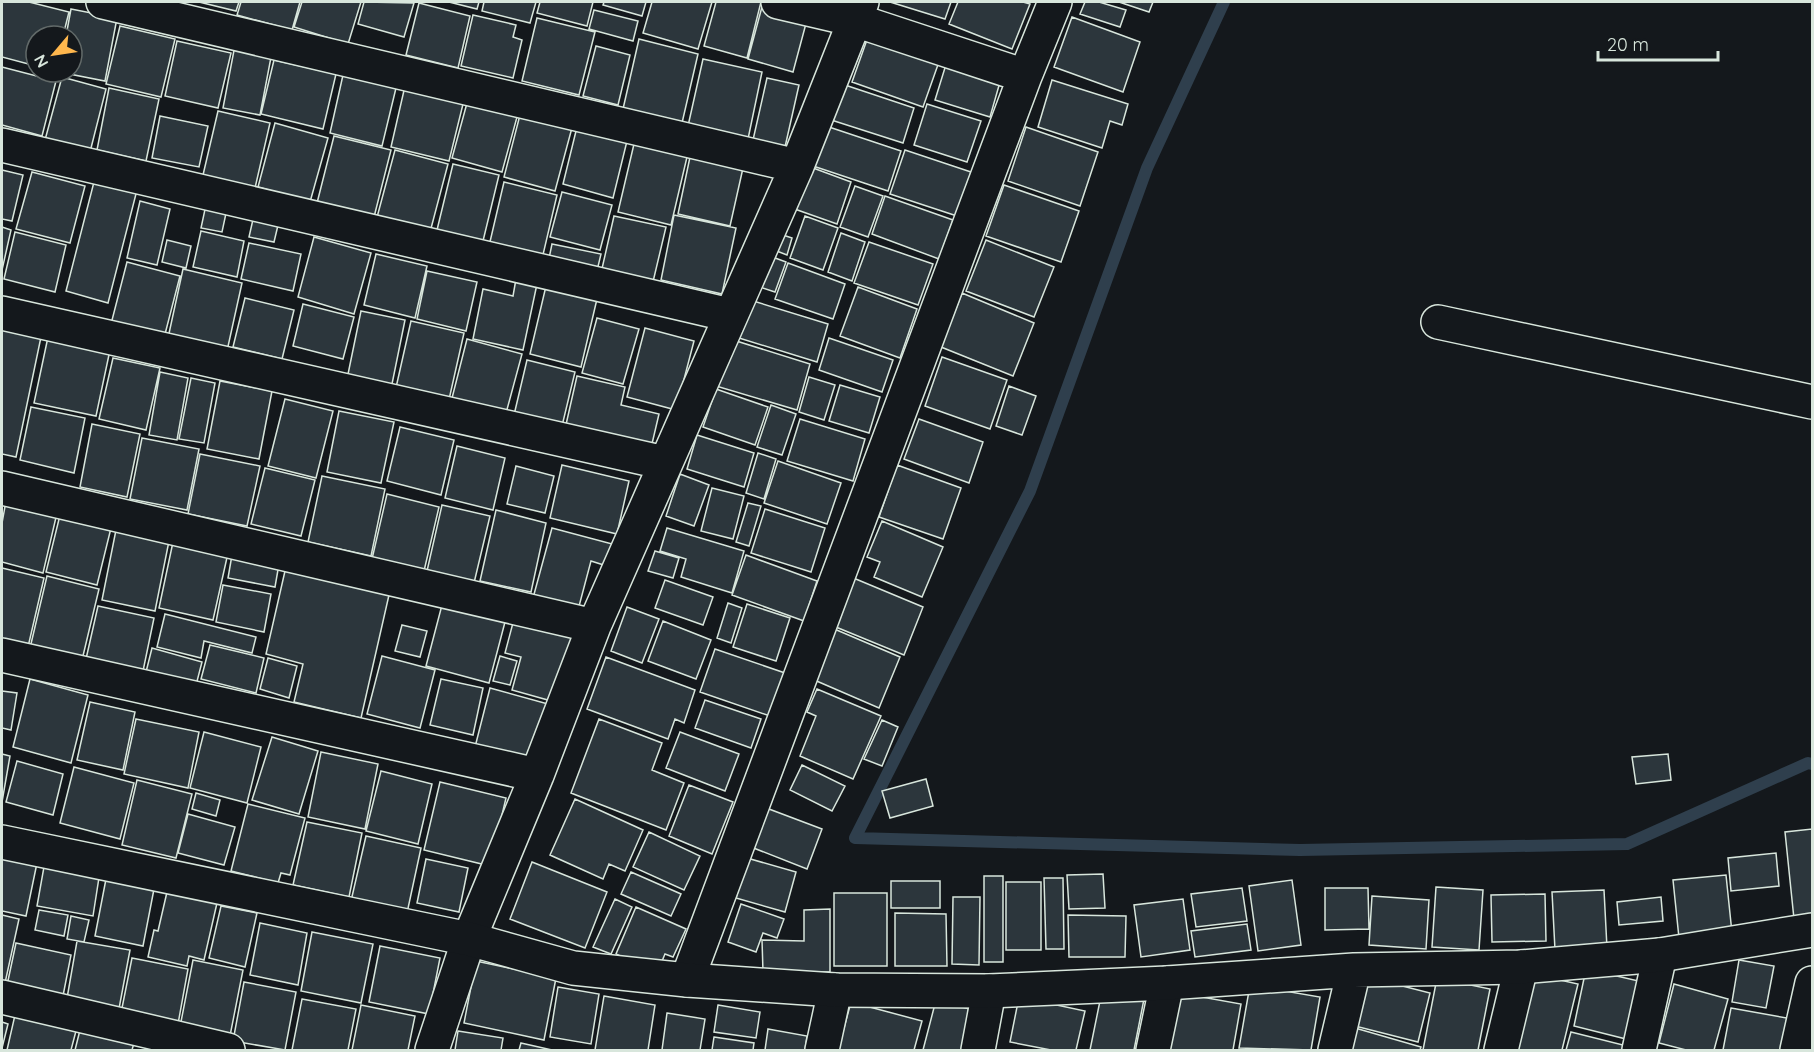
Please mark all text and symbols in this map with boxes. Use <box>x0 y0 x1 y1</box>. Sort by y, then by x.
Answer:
north arrow <box>24 24 84 84</box>
scale bar <box>1598 24 1718 62</box>
text: 20 m <box>1607 33 1649 56</box>
text: N <box>29 51 52 71</box>

